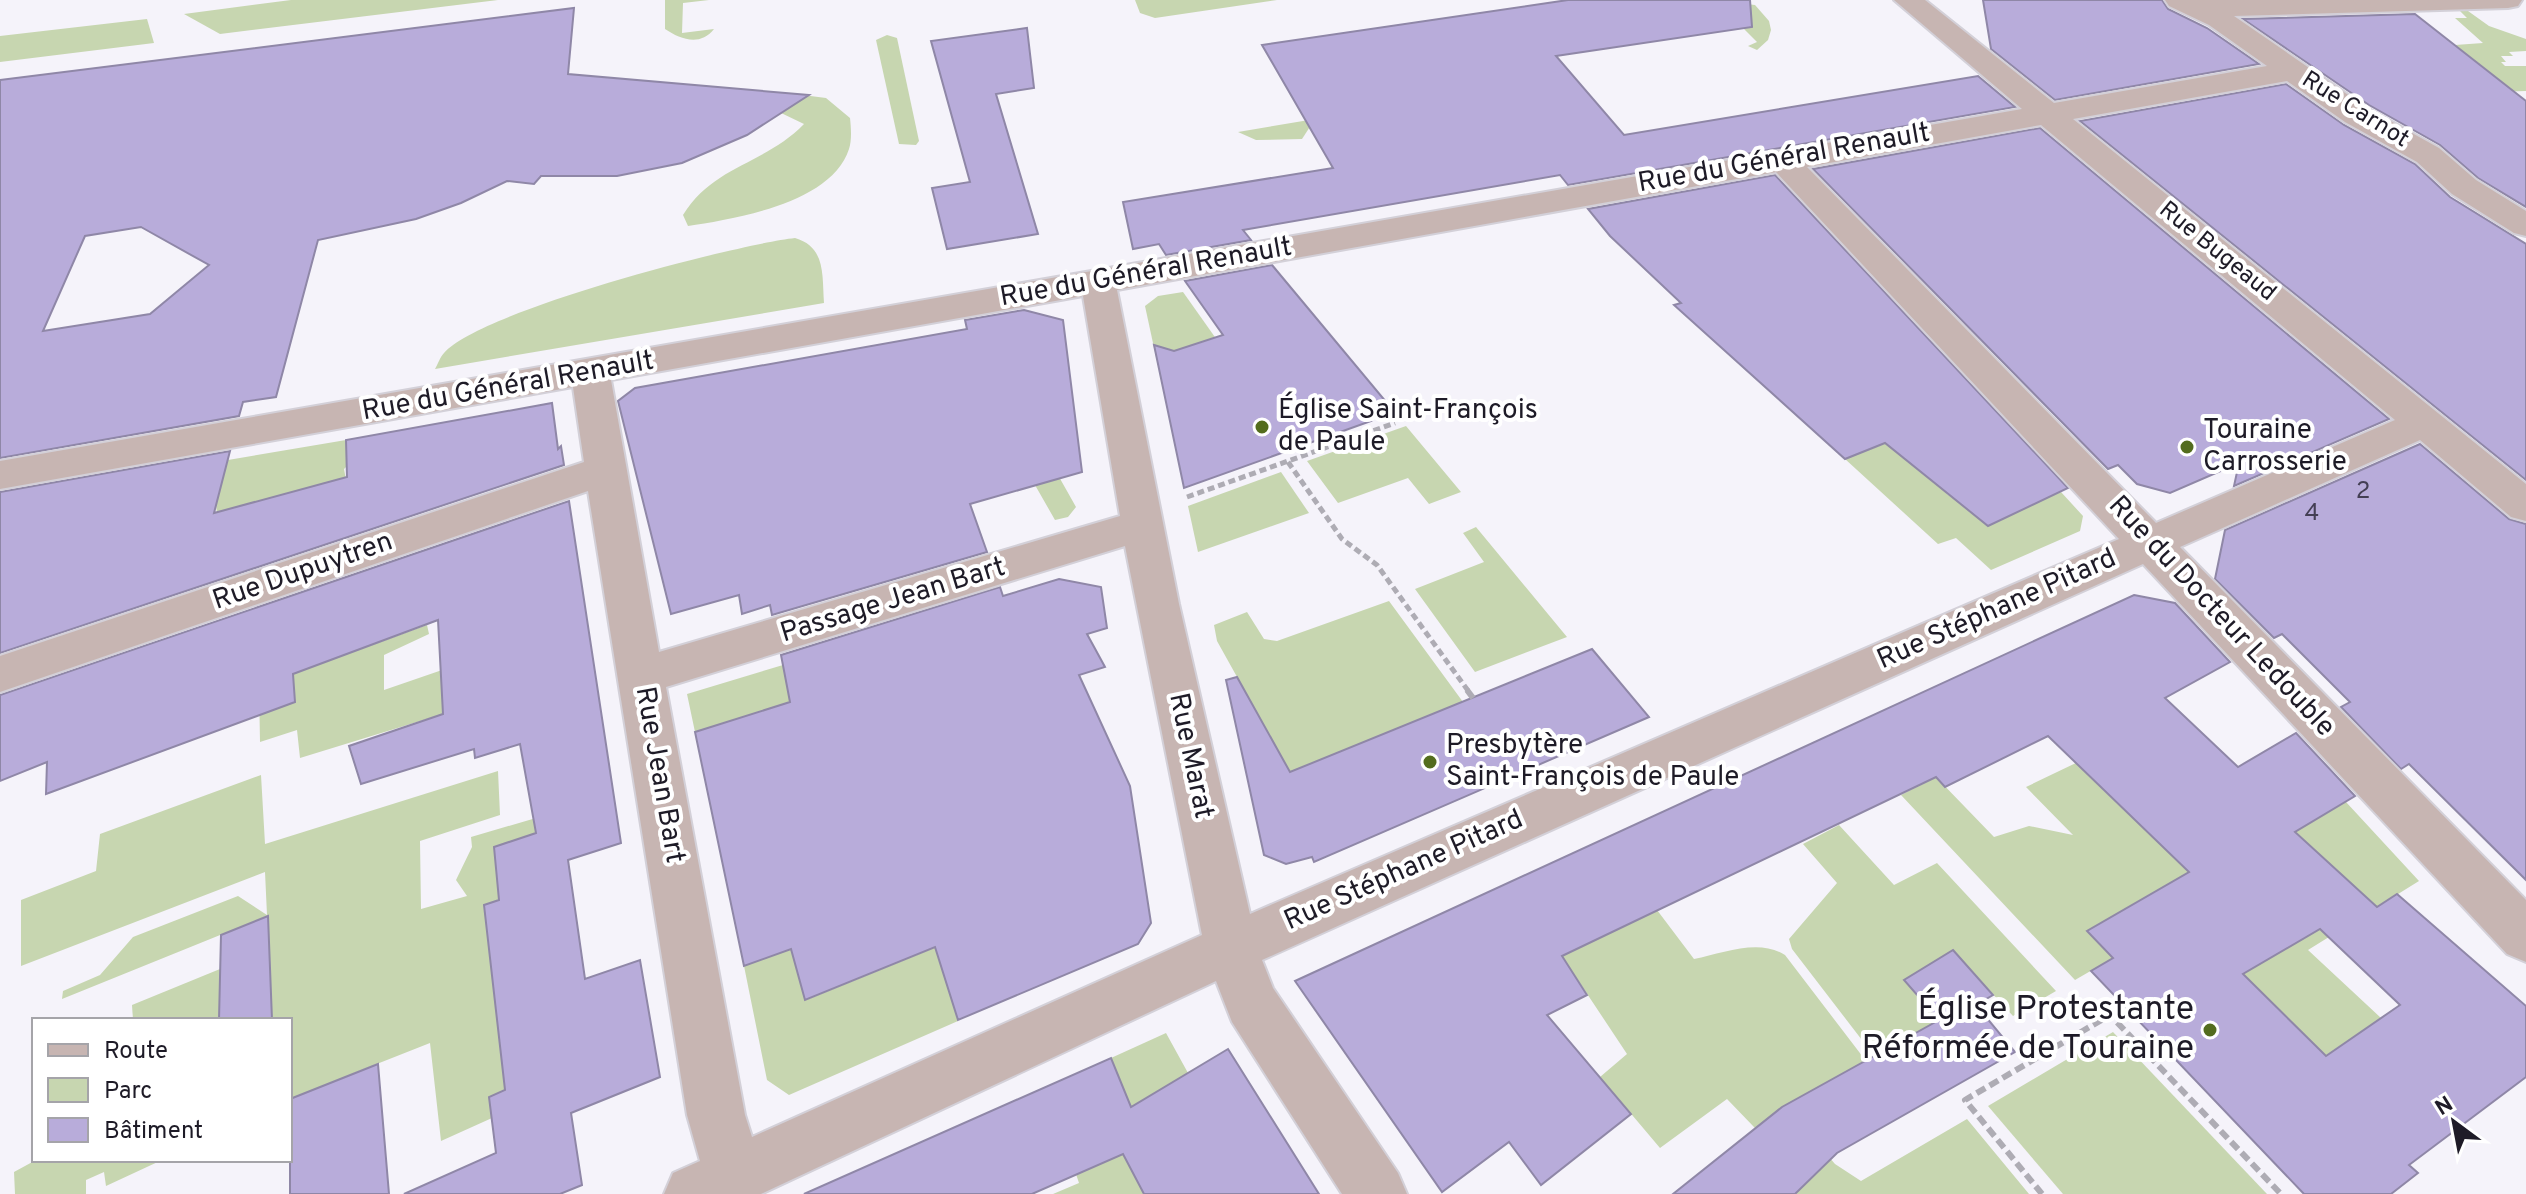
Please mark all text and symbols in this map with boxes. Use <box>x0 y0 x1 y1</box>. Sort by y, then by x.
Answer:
street label: Rue Carnot <box>2296 65 2414 155</box>
street label: Rue du Général Renault <box>1635 116 1933 202</box>
street label: Rue Bugeaud <box>2152 196 2282 308</box>
street label: Rue du Général Renault <box>997 230 1295 316</box>
street label: Rue du Général Renault <box>359 344 657 430</box>
place label: Église Saint-François de Paule <box>1278 391 1538 461</box>
place label: Touraine Carrosserie <box>2203 413 2347 481</box>
marker: Église Saint-François de Paule <box>1253 418 1271 436</box>
marker: Touraine Carrosserie <box>2178 438 2196 456</box>
house number: 2 <box>2356 477 2370 507</box>
street label: Rue du Docteur Ledouble <box>2100 489 2342 745</box>
house number: 4 <box>2305 499 2319 529</box>
street label: Rue Dupuytren <box>208 524 398 620</box>
street label: Rue Stéphane Pitard <box>1872 541 2122 679</box>
street label: Passage Jean Bart <box>776 550 1010 652</box>
street label: Rue Jean Bart <box>626 684 692 866</box>
street label: Rue Marat <box>1159 690 1221 822</box>
place label: Presbytère Saint-François de Paule <box>1446 728 1739 796</box>
marker: Presbytère Saint-François de Paule <box>1421 753 1439 771</box>
street label: Rue Stéphane Pitard <box>1279 802 1529 940</box>
place label: Église Protestante Réformée de Touraine <box>1862 987 2194 1071</box>
legend <box>32 1018 292 1162</box>
marker: Église Protestante Réformée de Touraine <box>2201 1021 2219 1039</box>
text: Route <box>104 1037 168 1067</box>
text: Parc <box>104 1077 152 1107</box>
north arrow <box>2414 1082 2494 1162</box>
text: N <box>2431 1092 2459 1123</box>
text: Bâtiment <box>104 1117 203 1147</box>

